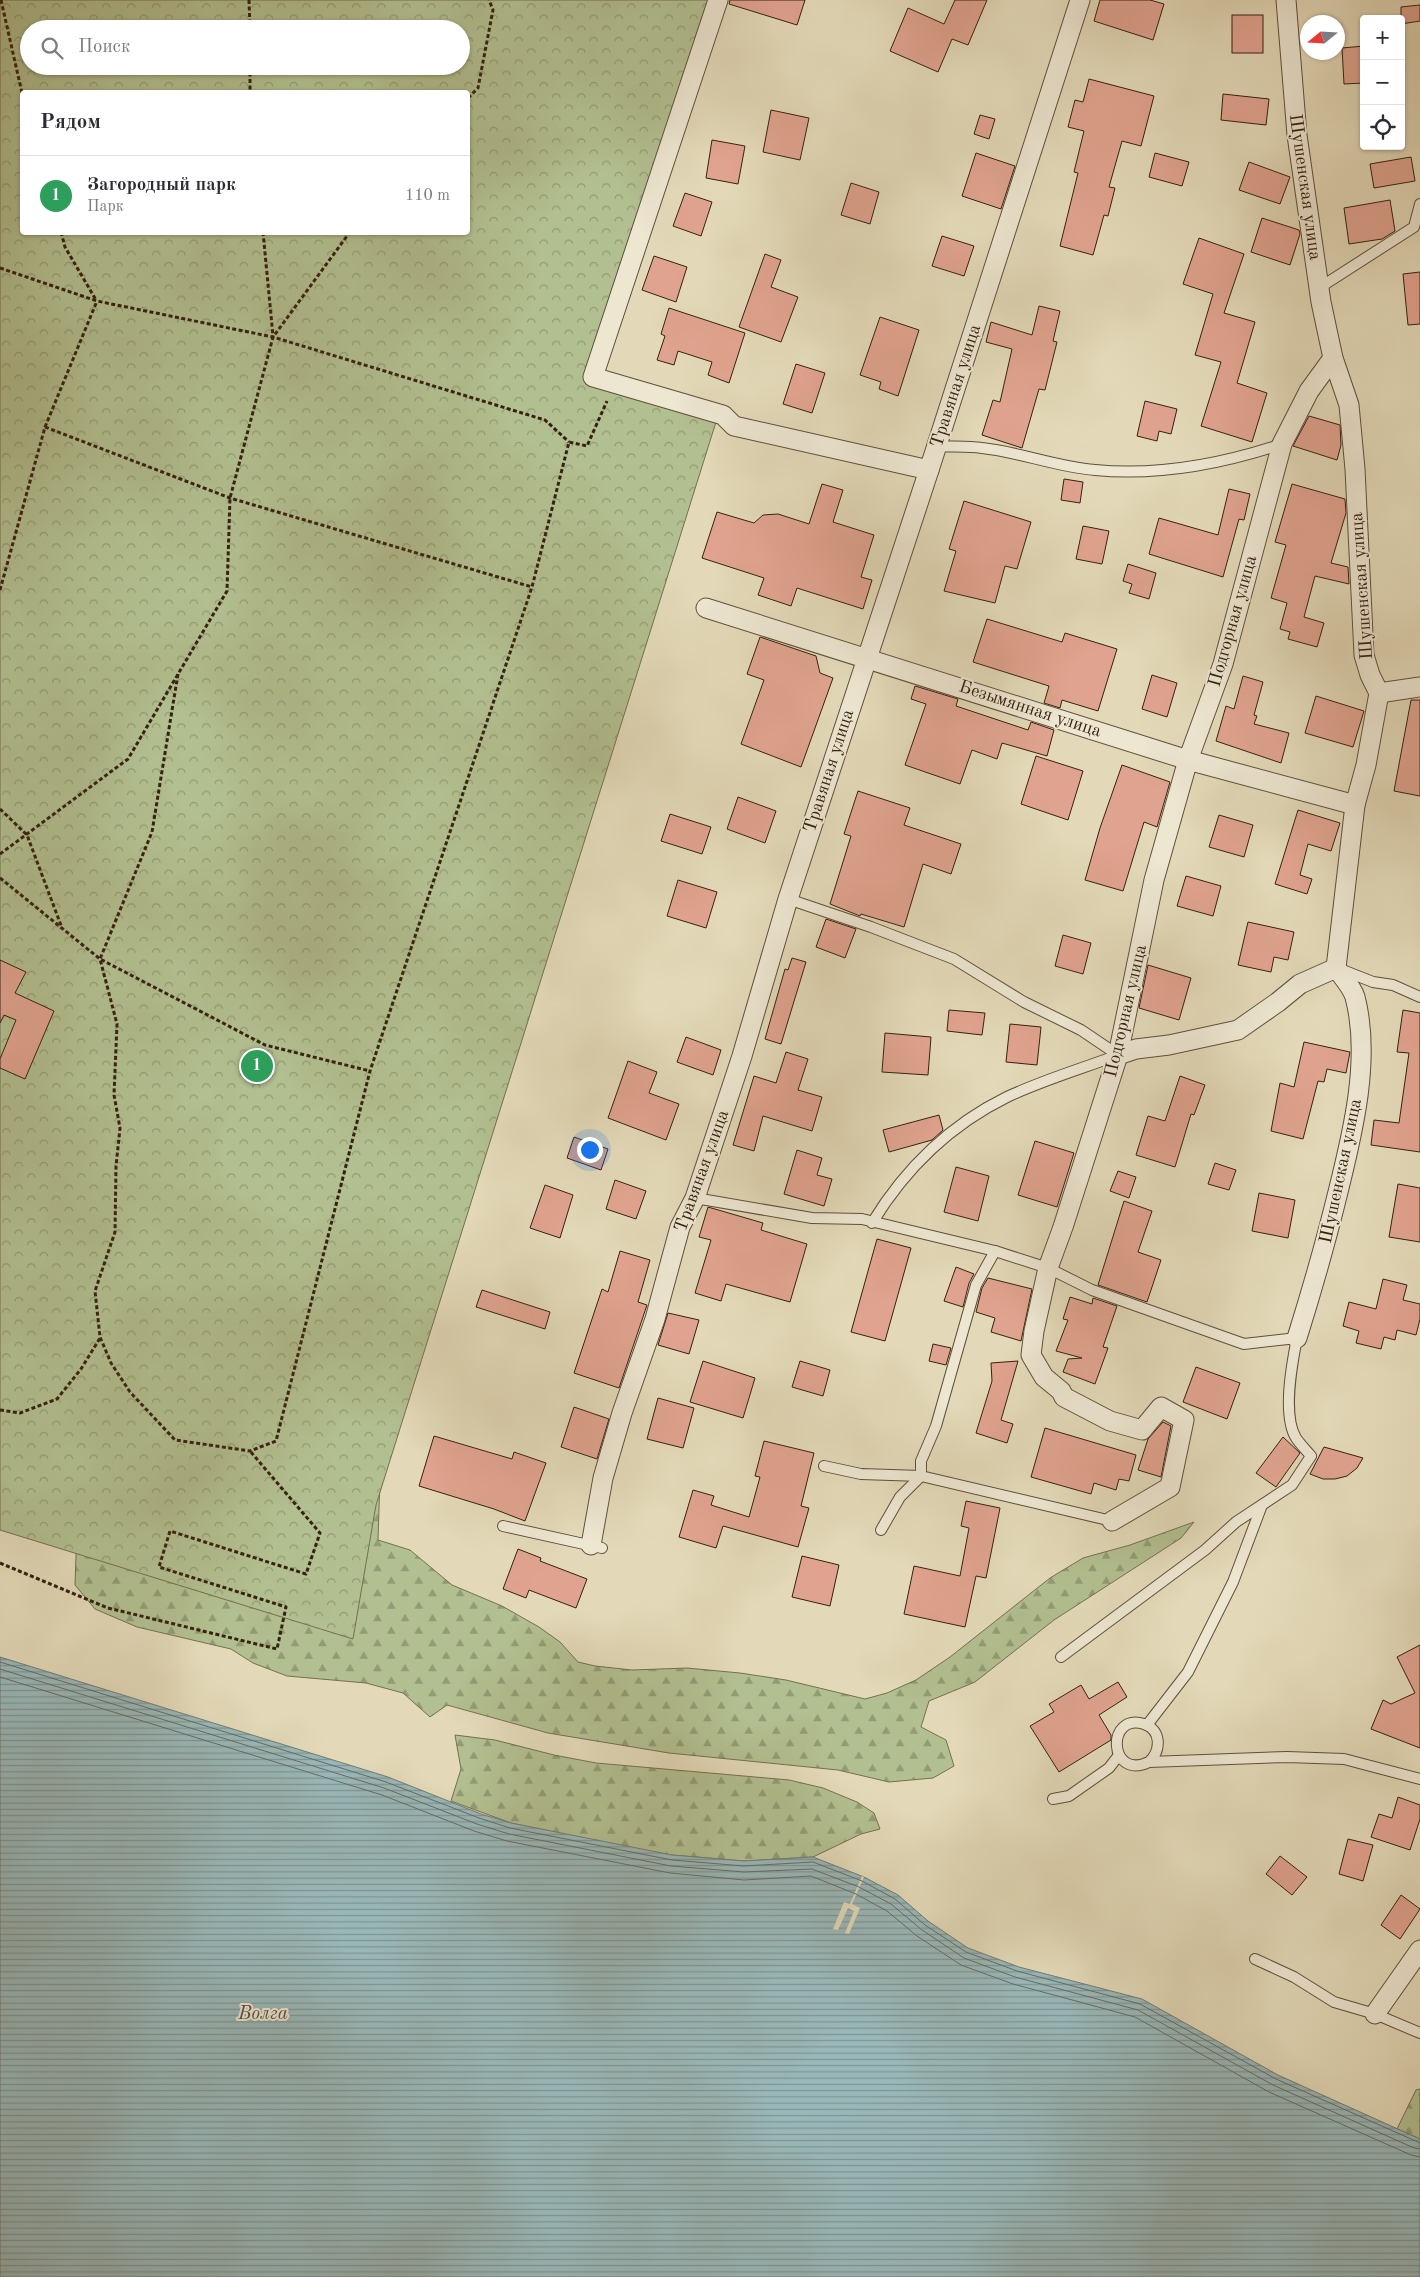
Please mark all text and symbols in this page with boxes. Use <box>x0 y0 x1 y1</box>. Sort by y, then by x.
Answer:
north arrow <box>1300 15 1345 60</box>
map controls <box>1360 15 1405 150</box>
button: + <box>1360 15 1405 60</box>
search box <box>20 20 470 75</box>
icon: search <box>38 34 66 62</box>
text: Поиск <box>78 38 130 57</box>
button: − <box>1360 60 1405 105</box>
button: locate <box>1360 105 1405 150</box>
text: Рядом <box>40 112 101 133</box>
street label: Шушенская улица <box>1286 113 1324 261</box>
text: Загородный парк <box>87 176 236 195</box>
text: 1 <box>51 188 61 204</box>
text: 110 m <box>405 188 450 204</box>
text: Парк <box>87 199 124 215</box>
street label: Травяная улица <box>928 322 984 450</box>
street label: Шушенская улица <box>1348 512 1376 660</box>
street label: Подгорная улица <box>1206 553 1260 689</box>
street label: Безымянная улица <box>957 677 1104 741</box>
street label: Травяная улица <box>801 707 857 835</box>
street label: Подгорная улица <box>1102 943 1150 1079</box>
pin: 1 <box>241 1047 273 1085</box>
street label: Шушенская улица <box>1317 1097 1365 1245</box>
street label: Травяная улица <box>672 1108 732 1234</box>
your location <box>577 1137 603 1163</box>
water label: Волга <box>237 2005 288 2024</box>

